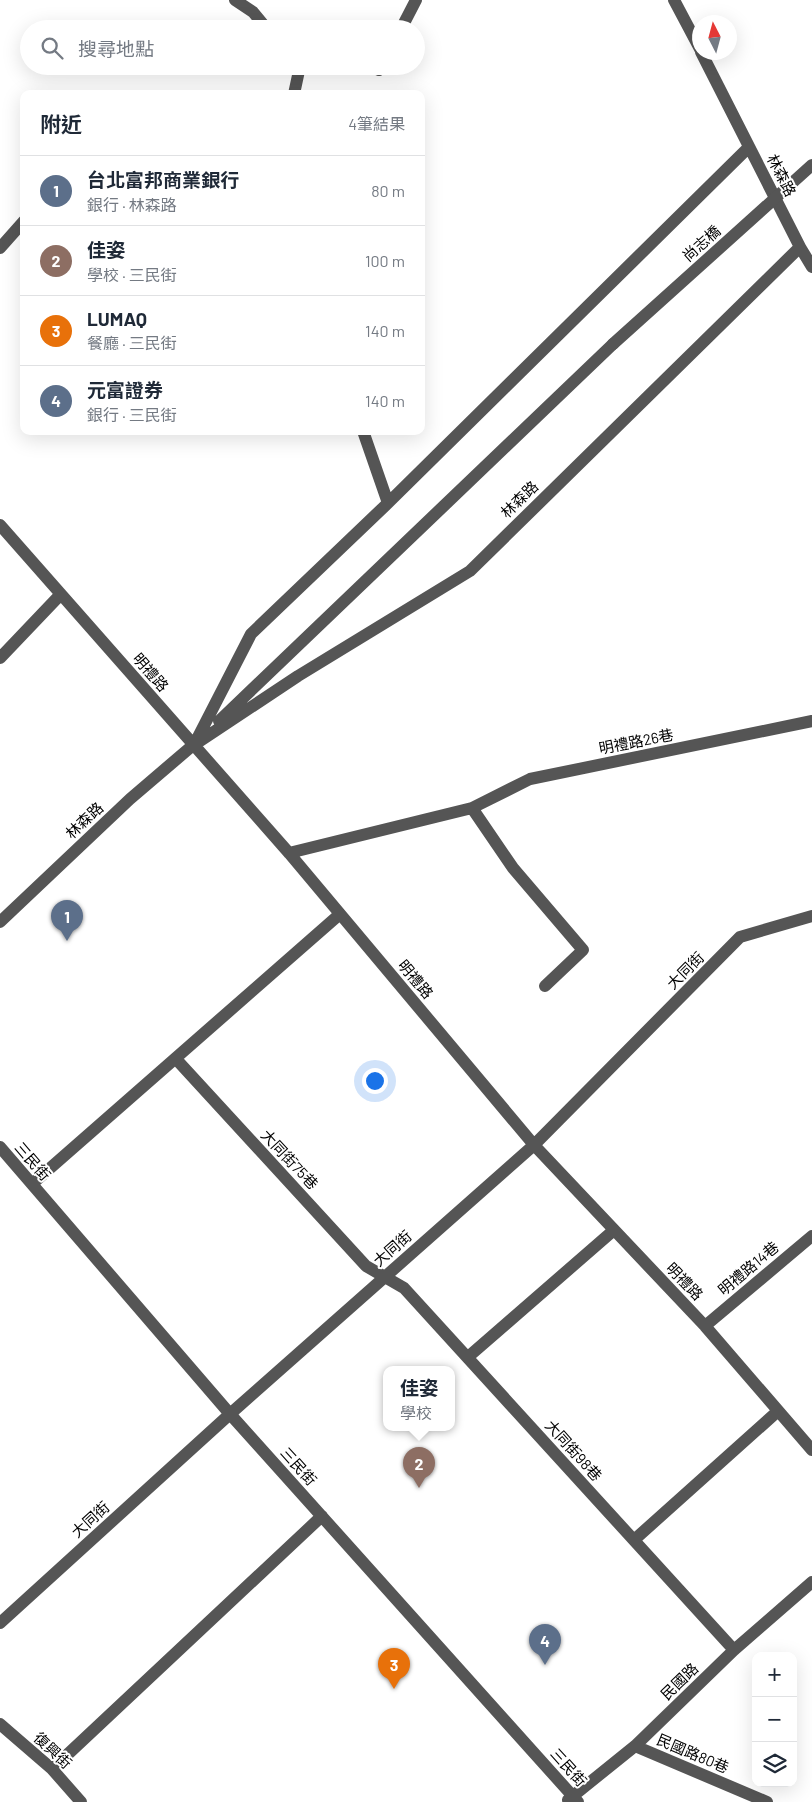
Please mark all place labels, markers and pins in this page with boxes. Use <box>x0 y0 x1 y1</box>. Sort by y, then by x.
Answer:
pin: 1 <box>51 900 83 941</box>
pin: 2 <box>403 1447 435 1488</box>
pin: 4 <box>529 1624 561 1665</box>
pin: 3 <box>378 1648 410 1689</box>

